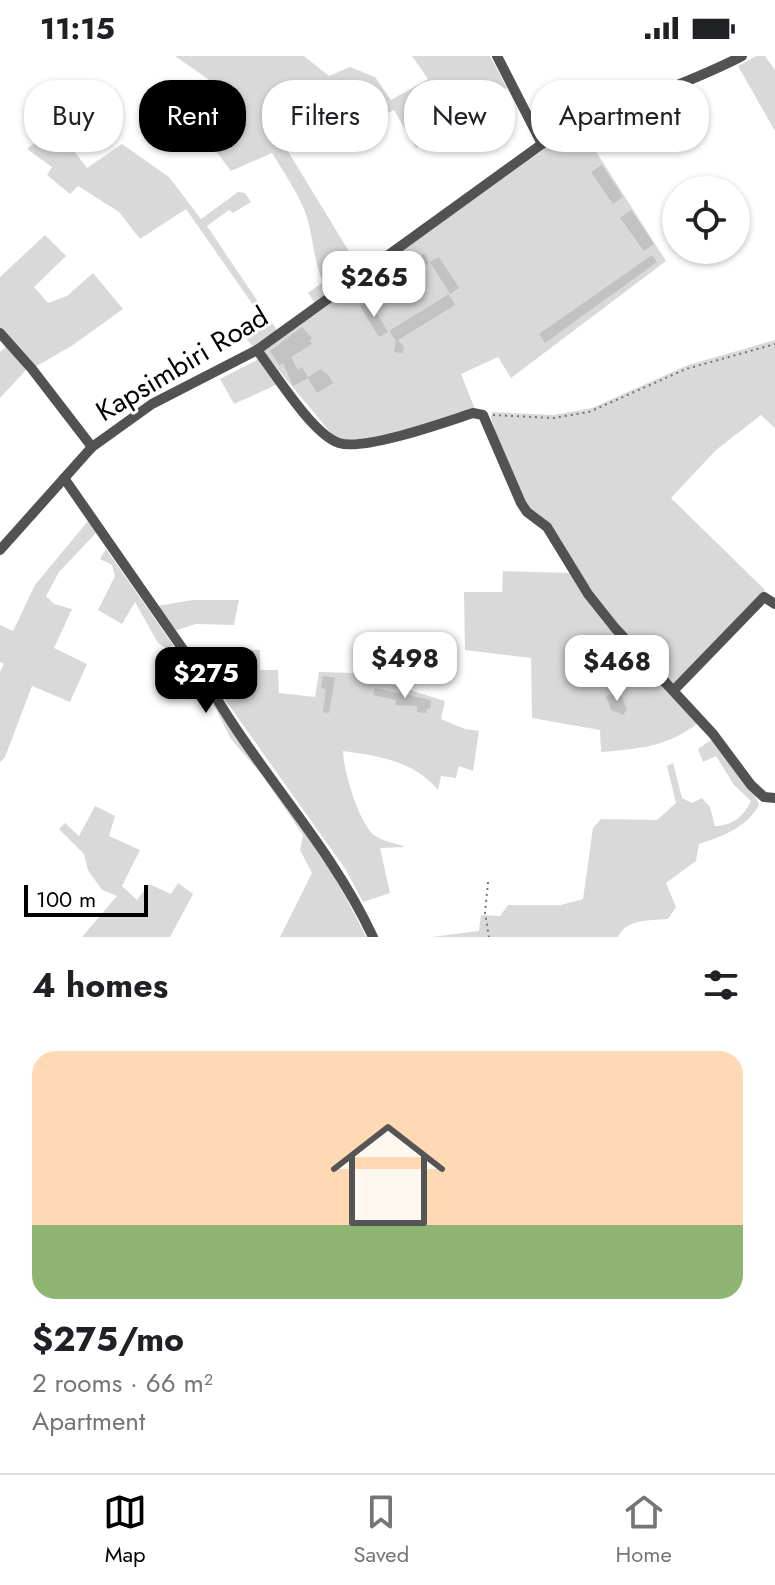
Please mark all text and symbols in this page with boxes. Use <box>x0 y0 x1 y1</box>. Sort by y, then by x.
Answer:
text: 11:15 <box>40 7 115 50</box>
chip: Buy <box>24 80 123 152</box>
chip: Rent <box>139 80 246 152</box>
chip: Filters <box>262 80 388 152</box>
chip: New <box>404 80 515 152</box>
chip: Apartment <box>531 80 709 152</box>
map controls <box>662 176 750 264</box>
button: locate <box>662 176 750 264</box>
pin: $265 <box>327 251 421 319</box>
text: $265 <box>340 258 408 296</box>
street label: Kapsimbiri Road <box>88 296 276 432</box>
pin: $498 <box>358 632 452 700</box>
pin: $468 <box>570 635 664 703</box>
text: $498 <box>371 639 439 677</box>
text: $468 <box>583 642 651 680</box>
pin: $275 <box>159 647 253 715</box>
text: $275 <box>173 654 239 692</box>
scale bar <box>24 881 148 917</box>
text: 100 m <box>36 883 96 915</box>
text: 4 homes <box>32 961 168 1010</box>
icon: filters <box>699 963 743 1007</box>
icon: home <box>316 1103 460 1247</box>
text: $275/mo <box>32 1315 184 1364</box>
text: 2 rooms · 66 m² <box>32 1364 213 1402</box>
text: Apartment <box>32 1402 145 1440</box>
tab: Map <box>103 1490 147 1570</box>
tab: Saved <box>353 1490 409 1570</box>
tab: Home <box>616 1490 672 1570</box>

